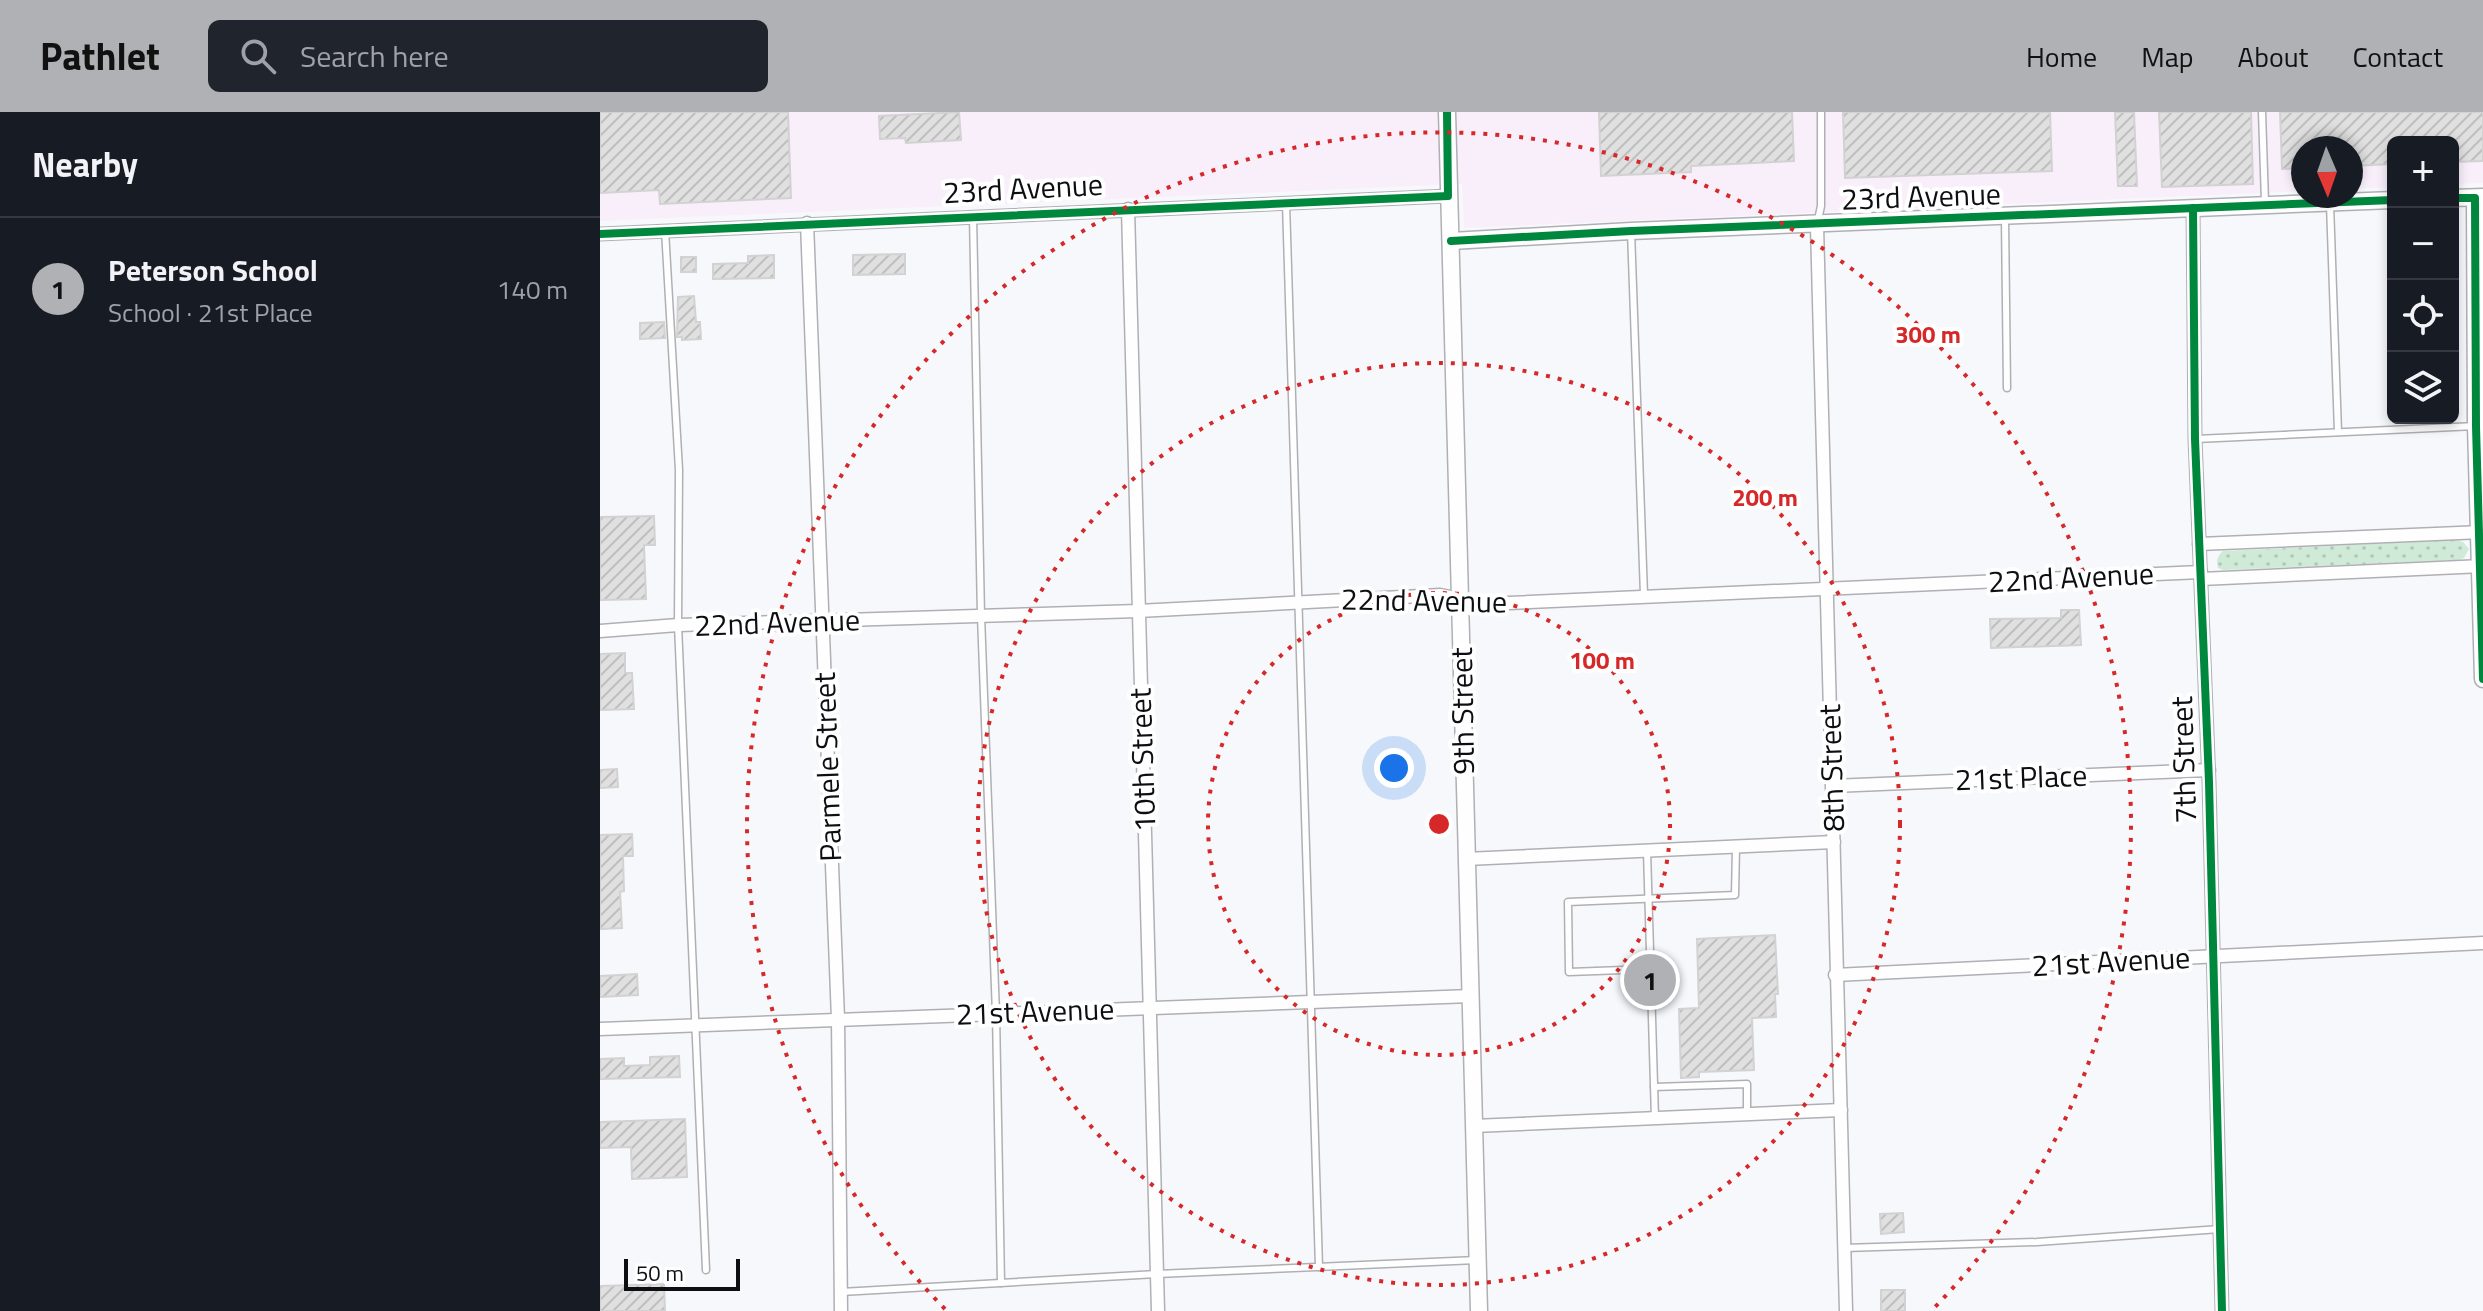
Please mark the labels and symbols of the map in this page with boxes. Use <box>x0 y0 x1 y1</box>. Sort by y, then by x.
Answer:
north arrow <box>2291 136 2363 208</box>
street label: 23rd Avenue <box>942 161 1104 215</box>
street label: 23rd Avenue <box>1840 170 2002 222</box>
text: 300 m <box>1895 316 1961 352</box>
text: 200 m <box>1732 479 1798 515</box>
street label: 22nd Avenue <box>1987 550 2155 604</box>
street label: 22nd Avenue <box>1341 576 1507 624</box>
street label: 22nd Avenue <box>693 596 861 648</box>
text: 100 m <box>1569 642 1635 678</box>
street label: 9th Street <box>1438 646 1486 775</box>
street label: Parmele Street <box>801 671 853 862</box>
street label: 10th Street <box>1116 687 1168 833</box>
street label: 7th Street <box>2158 695 2208 824</box>
street label: 8th Street <box>1806 703 1856 832</box>
your location <box>1374 748 1414 788</box>
street label: 21st Place <box>1954 752 2088 802</box>
centre of rings <box>1425 810 1453 838</box>
street label: 21st Avenue <box>2031 934 2191 988</box>
pin: 1 <box>1624 950 1676 1010</box>
street label: 21st Avenue <box>955 985 1115 1037</box>
scale bar <box>624 1255 740 1291</box>

